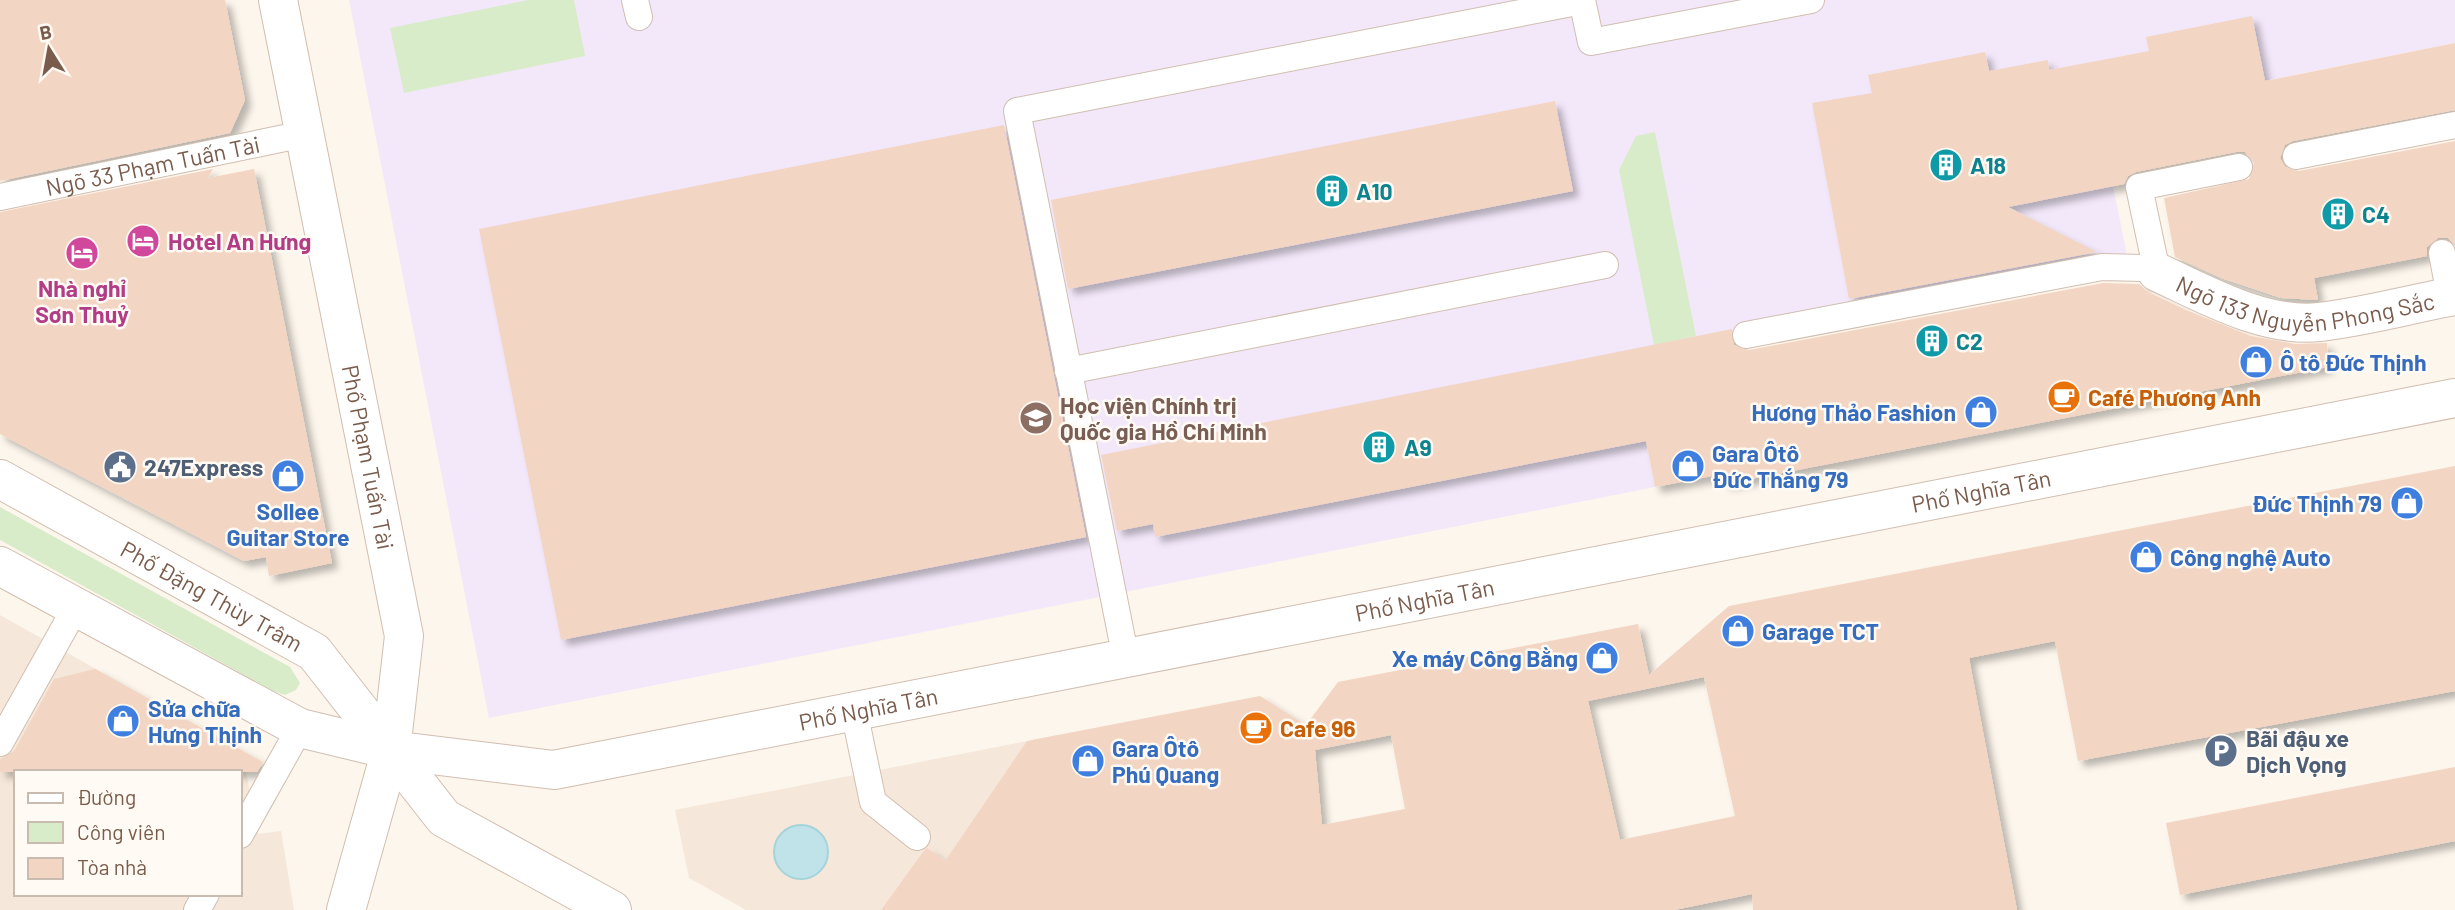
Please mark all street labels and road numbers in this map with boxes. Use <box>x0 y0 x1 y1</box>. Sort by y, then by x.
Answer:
street label: Ngõ 33 Phạm Tuấn Tài <box>43 130 262 201</box>
street label: Ngõ 133 Nguyễn Phong Sắc <box>2172 269 2437 337</box>
street label: Phố Phạm Tuấn Tài <box>337 362 401 552</box>
street label: Phố Nghĩa Tân <box>1909 463 2053 518</box>
street label: Phố Đặng Thùy Trâm <box>116 534 308 657</box>
street label: Phố Nghĩa Tân <box>1353 572 1497 627</box>
street label: Phố Nghĩa Tân <box>796 681 940 736</box>

